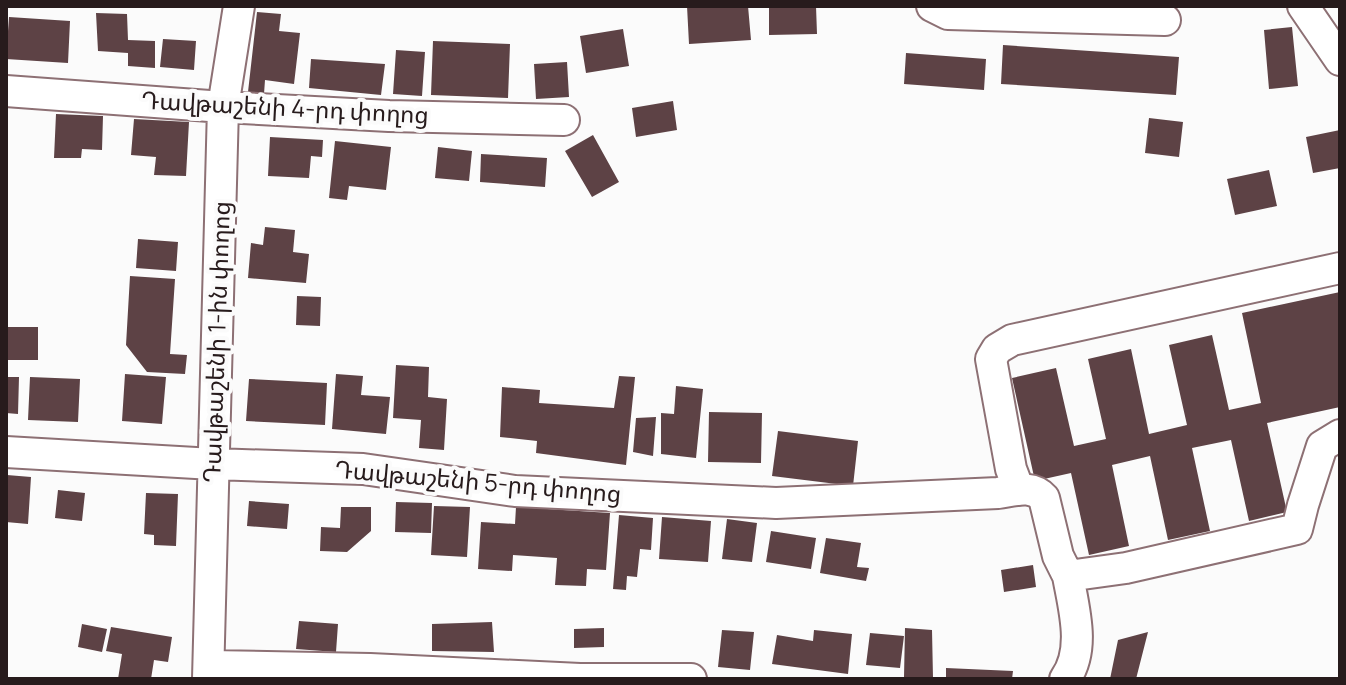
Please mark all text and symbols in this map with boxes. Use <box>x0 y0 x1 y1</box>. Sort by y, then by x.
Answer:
street label: Դավթաշենի 4-րդ փողոց <box>140 82 430 131</box>
street label: Դավթաշենի 1-ին փողոց <box>194 200 237 484</box>
street label: Դավթաշենի 5-րդ փողոց <box>333 452 623 509</box>

